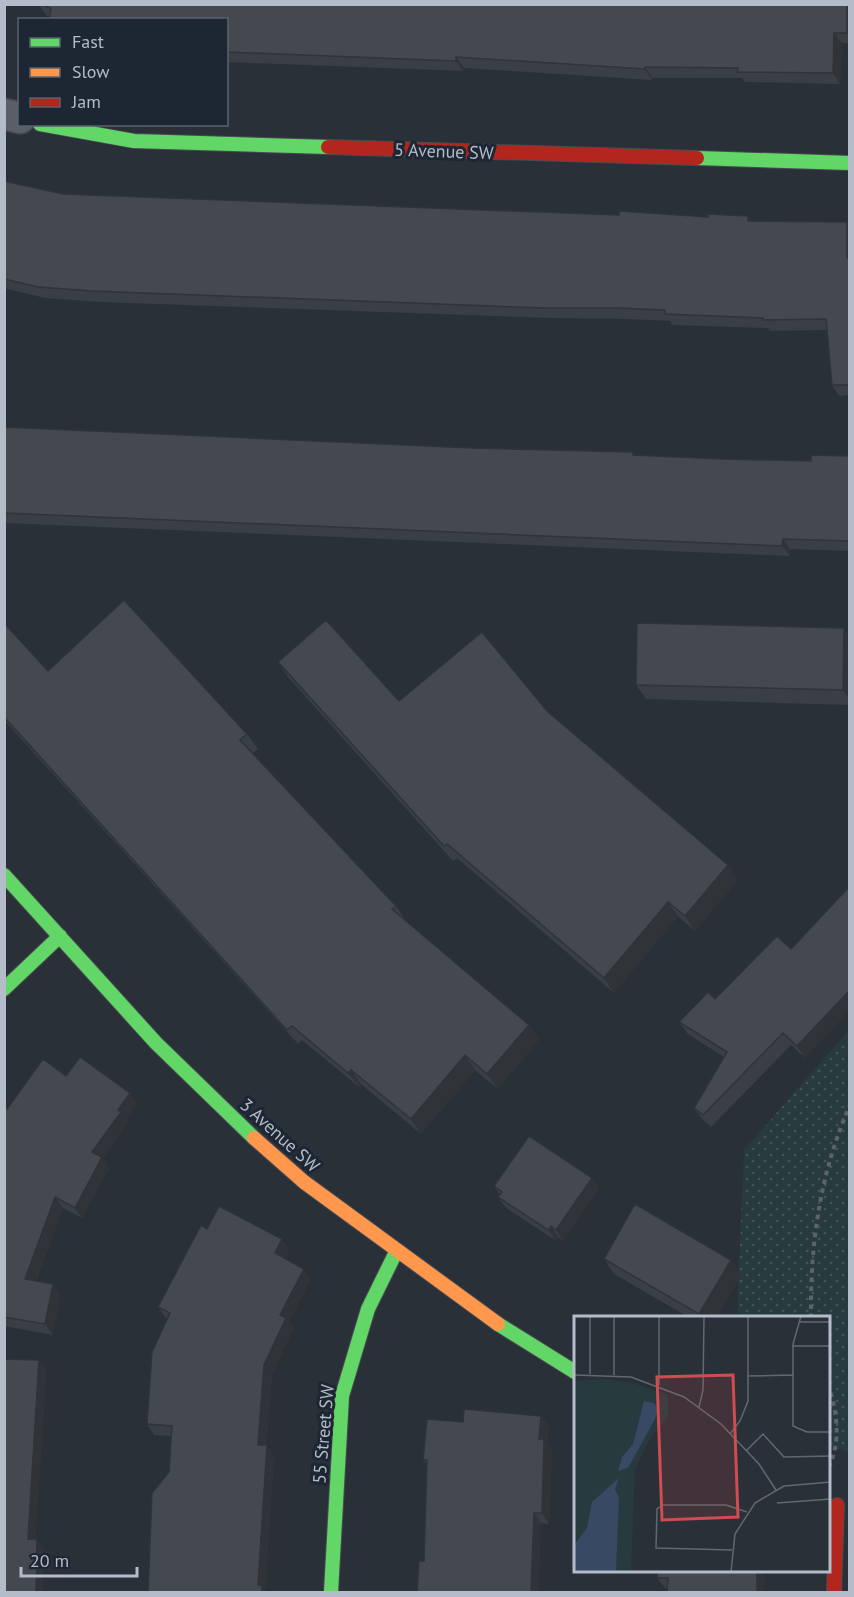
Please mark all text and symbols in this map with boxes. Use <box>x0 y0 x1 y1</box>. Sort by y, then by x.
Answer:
legend <box>18 18 228 126</box>
text: Fast <box>72 30 104 53</box>
text: Slow <box>72 60 110 83</box>
text: Jam <box>71 90 101 113</box>
street label: 5 Avenue SW <box>394 138 494 164</box>
street label: 3 Avenue SW <box>235 1093 325 1177</box>
inset map <box>574 1316 830 1573</box>
street label: 55 Street SW <box>307 1383 339 1485</box>
scale bar <box>21 1540 136 1578</box>
text: 20 m <box>30 1549 69 1572</box>

